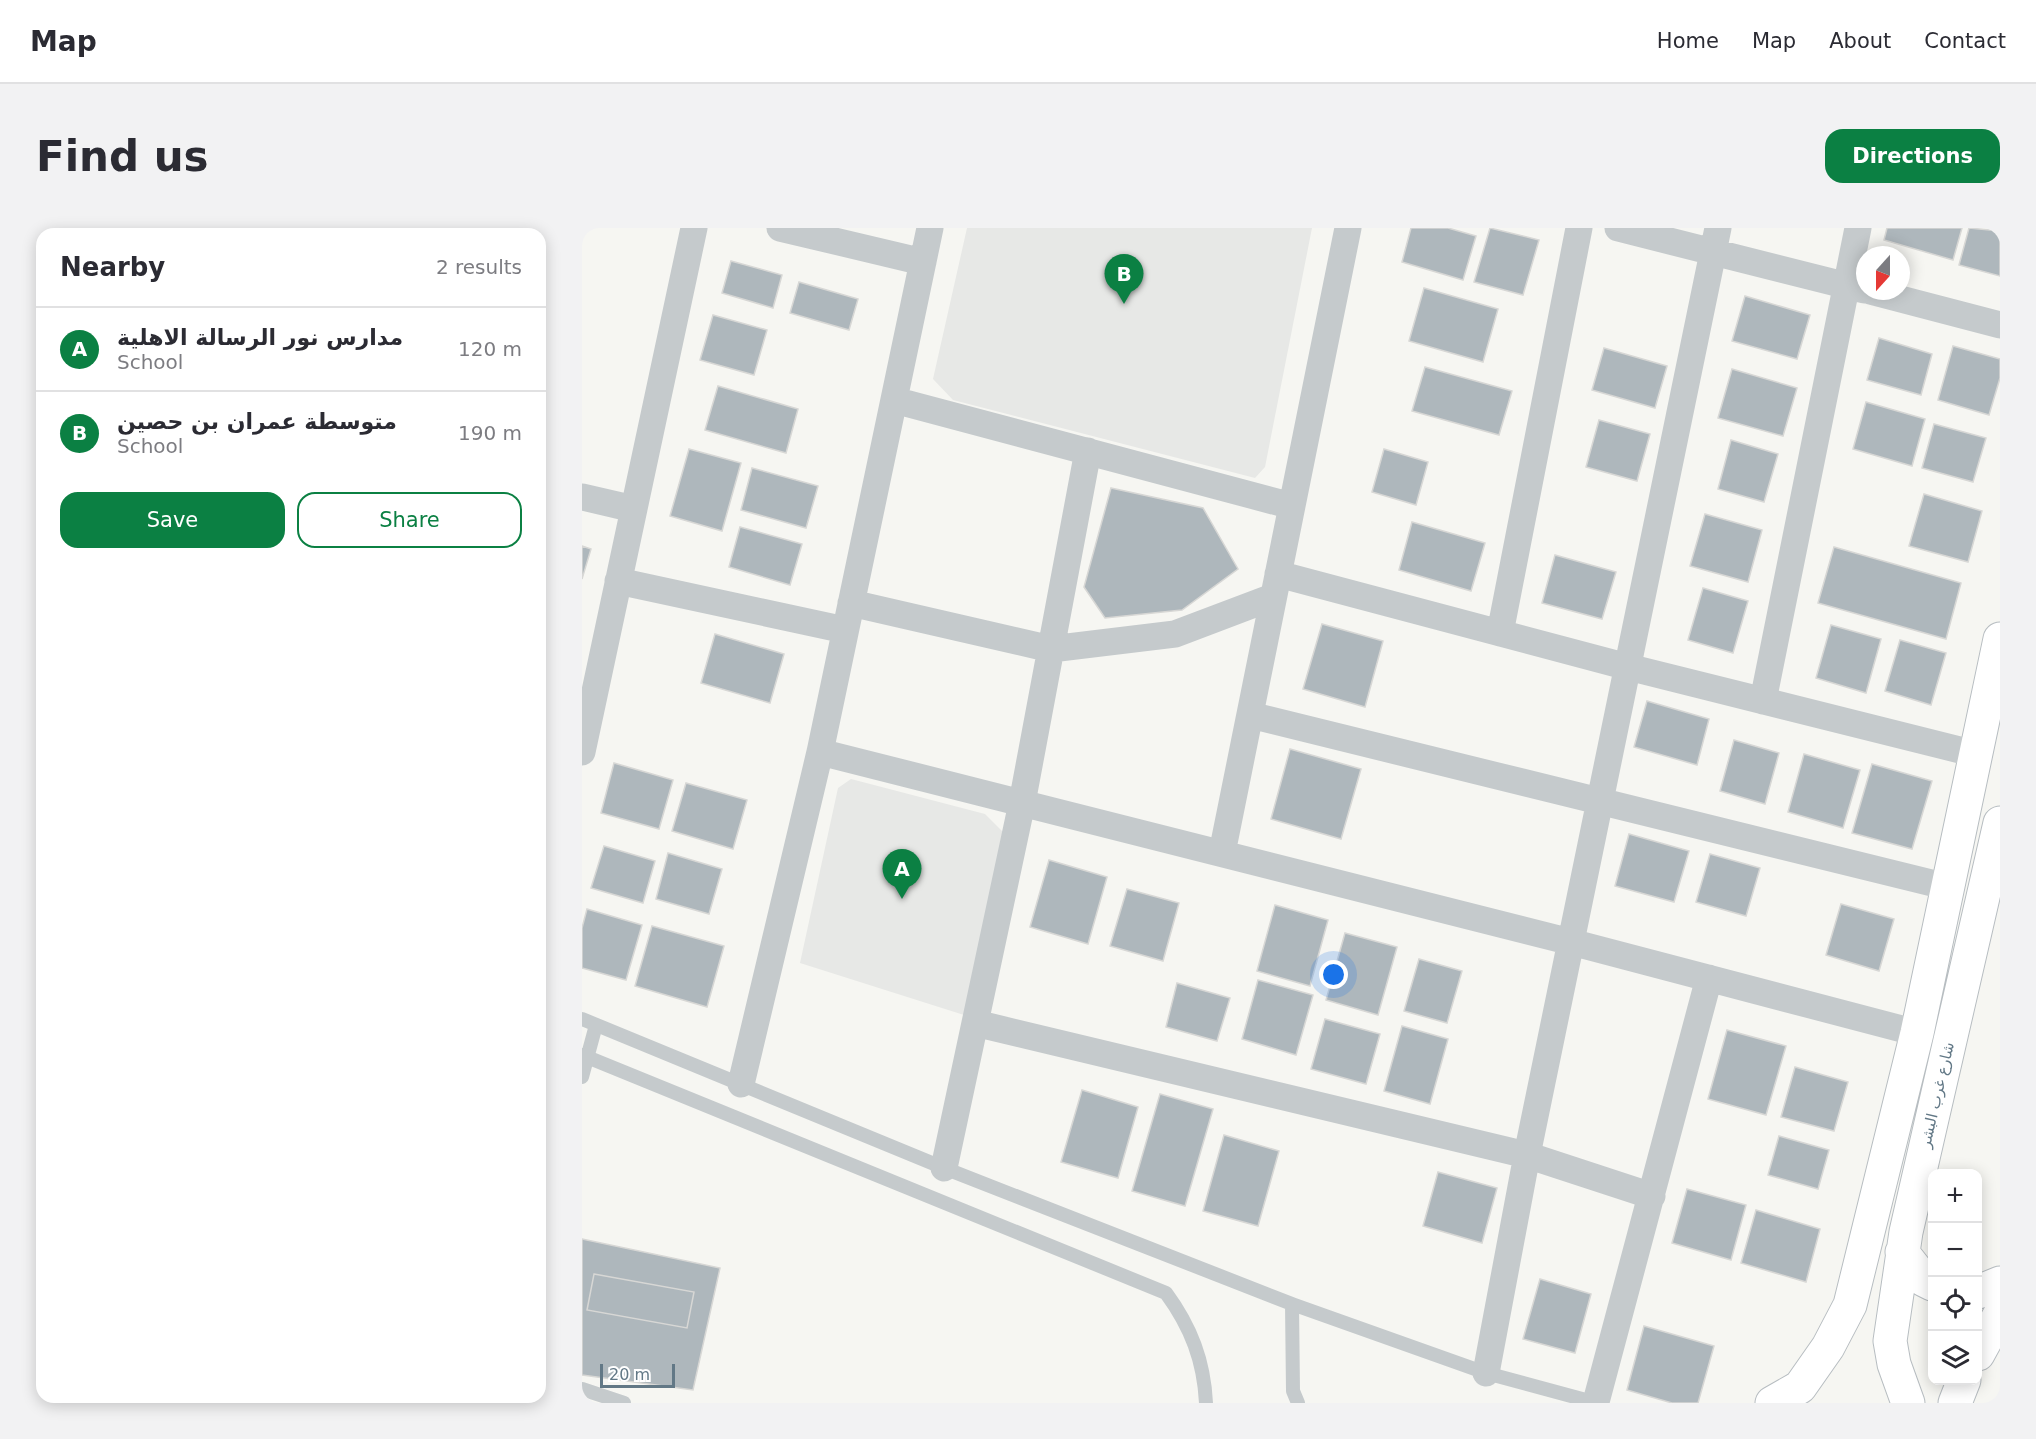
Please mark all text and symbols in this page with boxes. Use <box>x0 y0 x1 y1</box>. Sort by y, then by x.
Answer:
text: Map <box>30 25 97 58</box>
text: Home <box>1657 29 1719 53</box>
text: Map <box>1752 29 1796 53</box>
text: About <box>1829 29 1891 53</box>
text: Contact <box>1924 29 2006 53</box>
button: Directions <box>1825 129 2000 183</box>
text: Find us <box>36 132 209 181</box>
north arrow <box>1856 246 1910 300</box>
text: Nearby <box>60 252 165 282</box>
pin: B <box>1104 254 1144 304</box>
text: 2 results <box>436 255 522 279</box>
text: مدارس نور الرسالة الاهلية <box>117 325 403 350</box>
text: A <box>72 337 87 361</box>
text: 120 m <box>458 337 522 361</box>
text: School <box>117 350 183 374</box>
text: متوسطة عمران بن حصين <box>117 409 397 434</box>
text: B <box>72 421 87 445</box>
text: 190 m <box>458 421 522 445</box>
text: School <box>117 434 183 458</box>
button: Save <box>60 492 285 548</box>
button: Share <box>297 492 522 548</box>
pin: A <box>882 850 922 899</box>
your location <box>1319 960 1348 989</box>
street label: شارع غرب البشر <box>1916 1040 1958 1151</box>
map controls <box>1928 1169 1982 1385</box>
button: + <box>1928 1169 1982 1223</box>
button: − <box>1928 1223 1982 1277</box>
button: locate <box>1928 1277 1982 1331</box>
button: layers <box>1928 1331 1982 1385</box>
scale bar <box>600 1361 675 1388</box>
text: 20 m <box>609 1365 650 1384</box>

